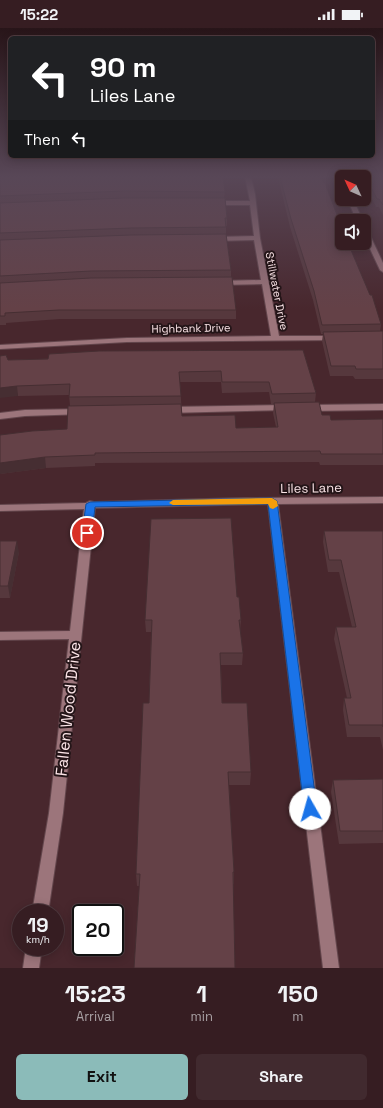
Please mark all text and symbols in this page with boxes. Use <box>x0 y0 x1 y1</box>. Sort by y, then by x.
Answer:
text: 15:22 <box>20 5 58 24</box>
text: 90 m <box>90 49 156 85</box>
icon: left <box>24 52 76 104</box>
text: Liles Lane <box>90 84 175 107</box>
icon: left <box>68 128 90 150</box>
text: Then <box>24 130 60 149</box>
north arrow <box>335 170 371 206</box>
map controls <box>335 170 371 250</box>
button: sound <box>335 214 371 250</box>
street label: Stillwater Drive <box>263 251 291 331</box>
street label: Highbank Drive <box>151 320 231 336</box>
street label: Liles Lane <box>280 479 342 497</box>
pin <box>70 516 104 550</box>
icon: arrive <box>76 522 98 544</box>
street label: Fallen Wood Drive <box>50 641 86 777</box>
position arrow <box>289 788 331 830</box>
speed limit sign: 20 <box>72 904 124 956</box>
text: 19 <box>27 912 49 938</box>
text: km/h <box>26 933 50 946</box>
text: 15:23 <box>65 978 126 1009</box>
text: 1 <box>196 978 207 1009</box>
text: 150 <box>278 978 318 1009</box>
text: Arrival <box>76 1008 115 1025</box>
text: min <box>191 1008 213 1025</box>
text: m <box>292 1008 304 1025</box>
button: Exit <box>16 1054 188 1100</box>
button: Share <box>196 1054 367 1100</box>

